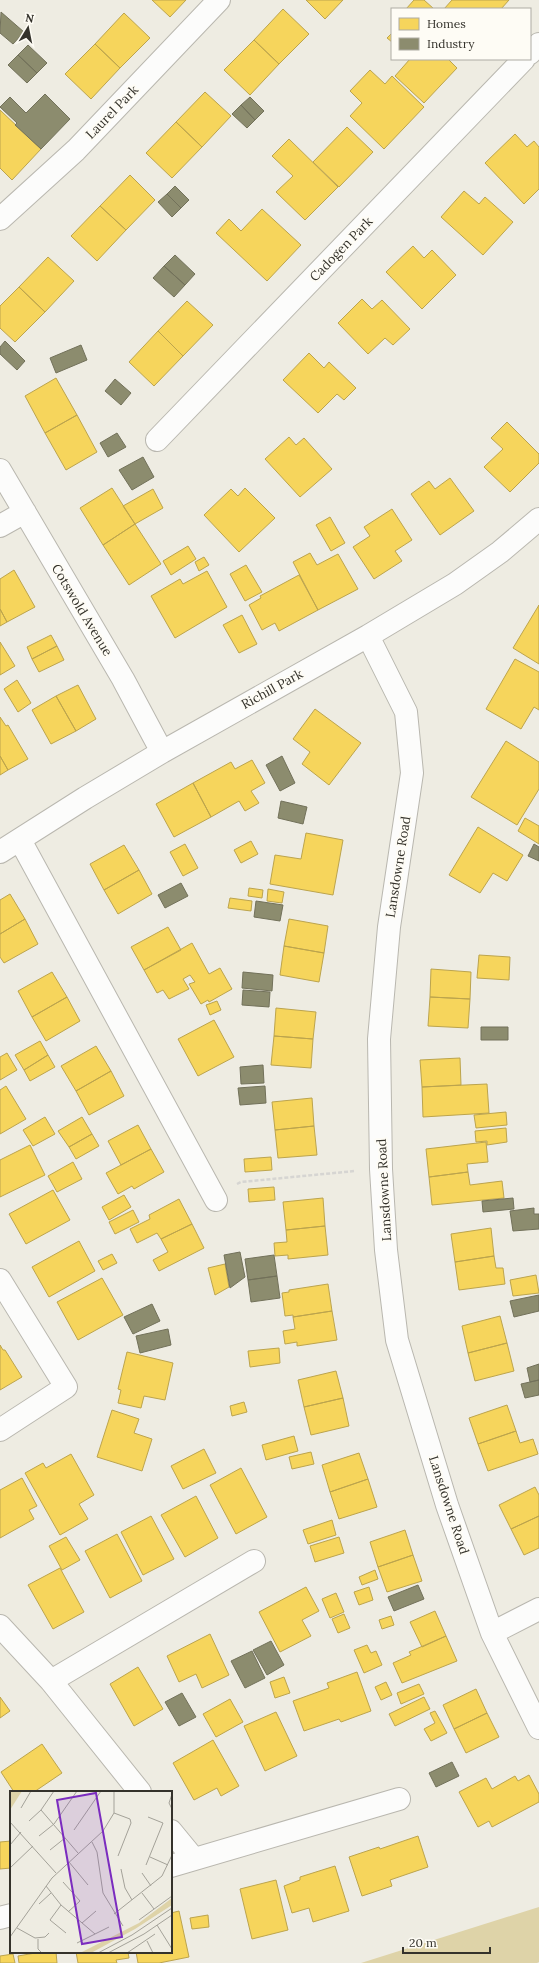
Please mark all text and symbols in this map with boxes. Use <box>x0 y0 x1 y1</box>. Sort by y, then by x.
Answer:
north arrow <box>8 8 48 48</box>
legend <box>391 8 531 60</box>
text: N <box>24 11 36 26</box>
text: Homes <box>427 16 466 31</box>
text: Industry <box>427 36 475 51</box>
street label: Laurel Park <box>82 81 142 143</box>
street label: Cadogen Park <box>306 213 376 285</box>
street label: Cotswold Avenue <box>48 561 116 659</box>
street label: Richill Park <box>238 665 306 713</box>
street label: Lansdowne Road <box>382 815 414 919</box>
street label: Lansdowne Road <box>373 1138 395 1242</box>
street label: Lansdowne Road <box>425 1454 473 1557</box>
inset map <box>10 1791 172 1953</box>
scale bar <box>403 1929 490 1955</box>
text: 20 m <box>409 1935 437 1950</box>

